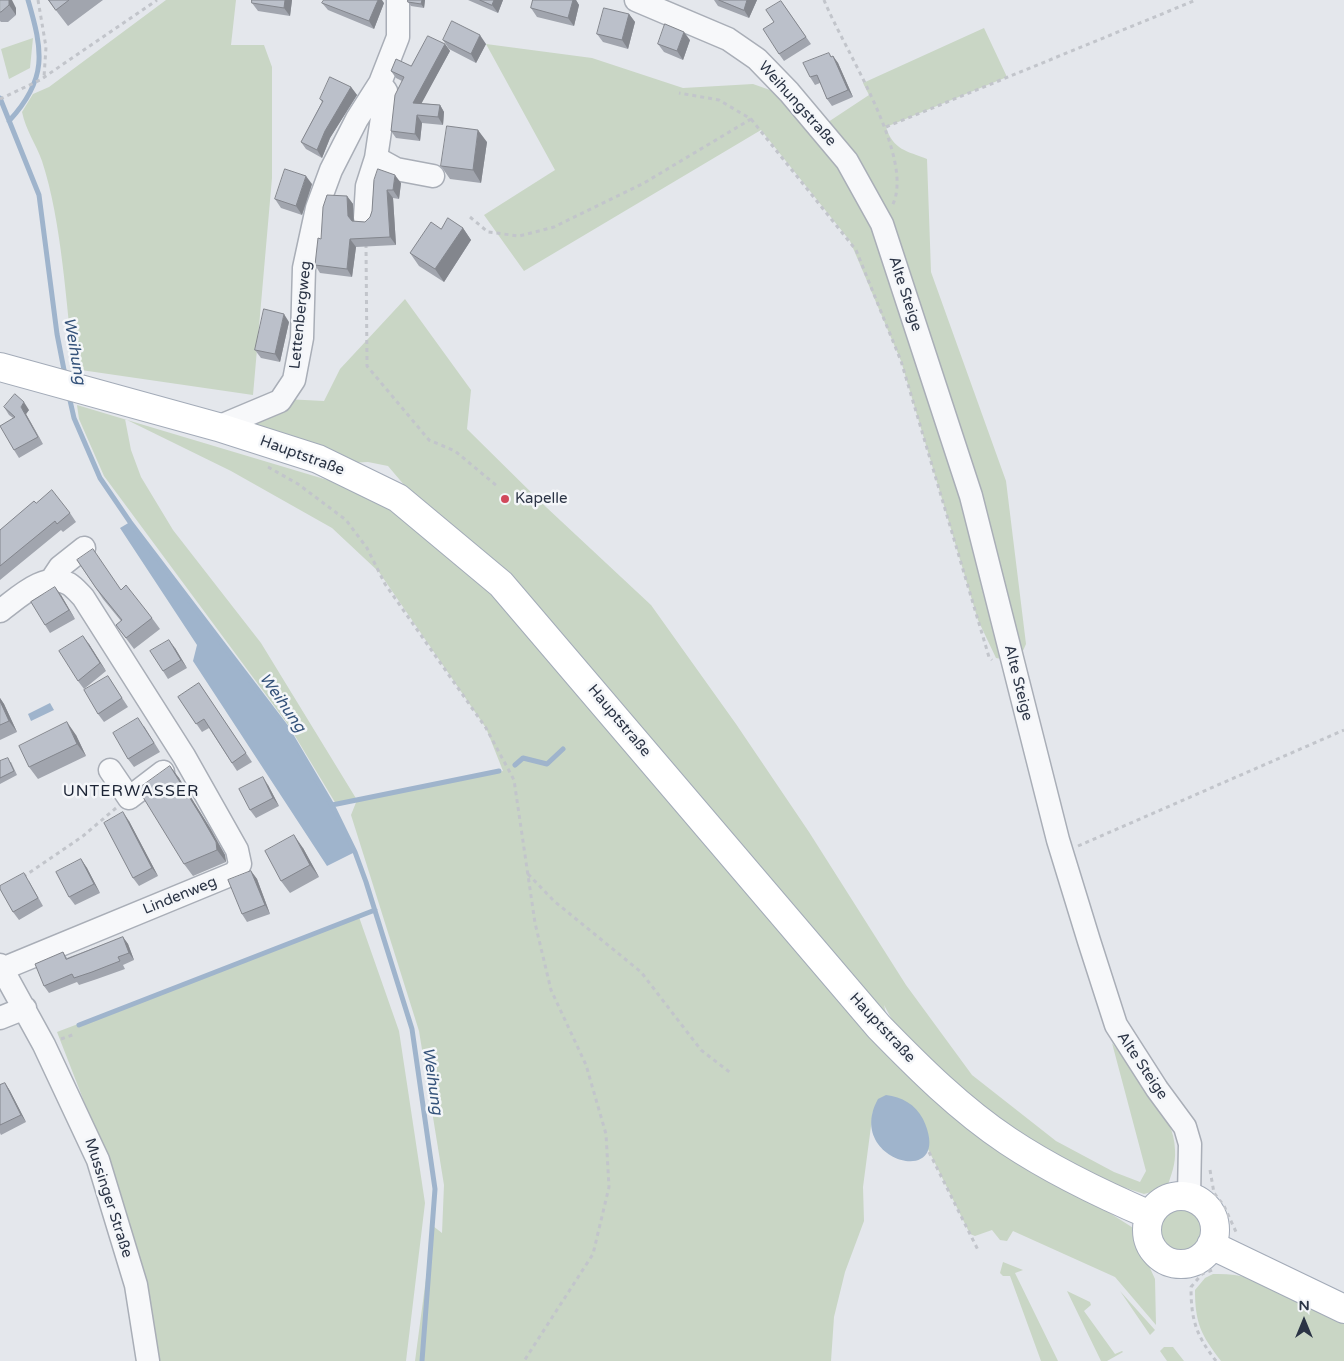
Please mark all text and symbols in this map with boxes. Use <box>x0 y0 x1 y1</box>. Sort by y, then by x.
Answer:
street label: Weihungstraße <box>754 58 840 150</box>
street label: Alte Steige <box>884 254 926 334</box>
street label: Lettenbergweg <box>286 260 316 370</box>
water label: Weihung <box>59 316 89 386</box>
street label: Hauptstraße <box>257 432 347 480</box>
place label: Kapelle <box>515 490 567 508</box>
marker: Kapelle <box>499 493 511 505</box>
street label: Alte Steige <box>1000 643 1036 723</box>
water label: Weihung <box>255 670 309 736</box>
street label: Hauptstraße <box>584 681 654 761</box>
district label: UNTERWASSER <box>61 782 201 802</box>
street label: Lindenweg <box>140 873 220 919</box>
street label: Hauptstraße <box>845 989 919 1067</box>
street label: Alte Steige <box>1113 1029 1171 1103</box>
water label: Weihung <box>418 1046 446 1116</box>
street label: Mussinger Straße <box>80 1136 136 1260</box>
north arrow <box>1279 1296 1329 1346</box>
text: N <box>1298 1297 1310 1314</box>

